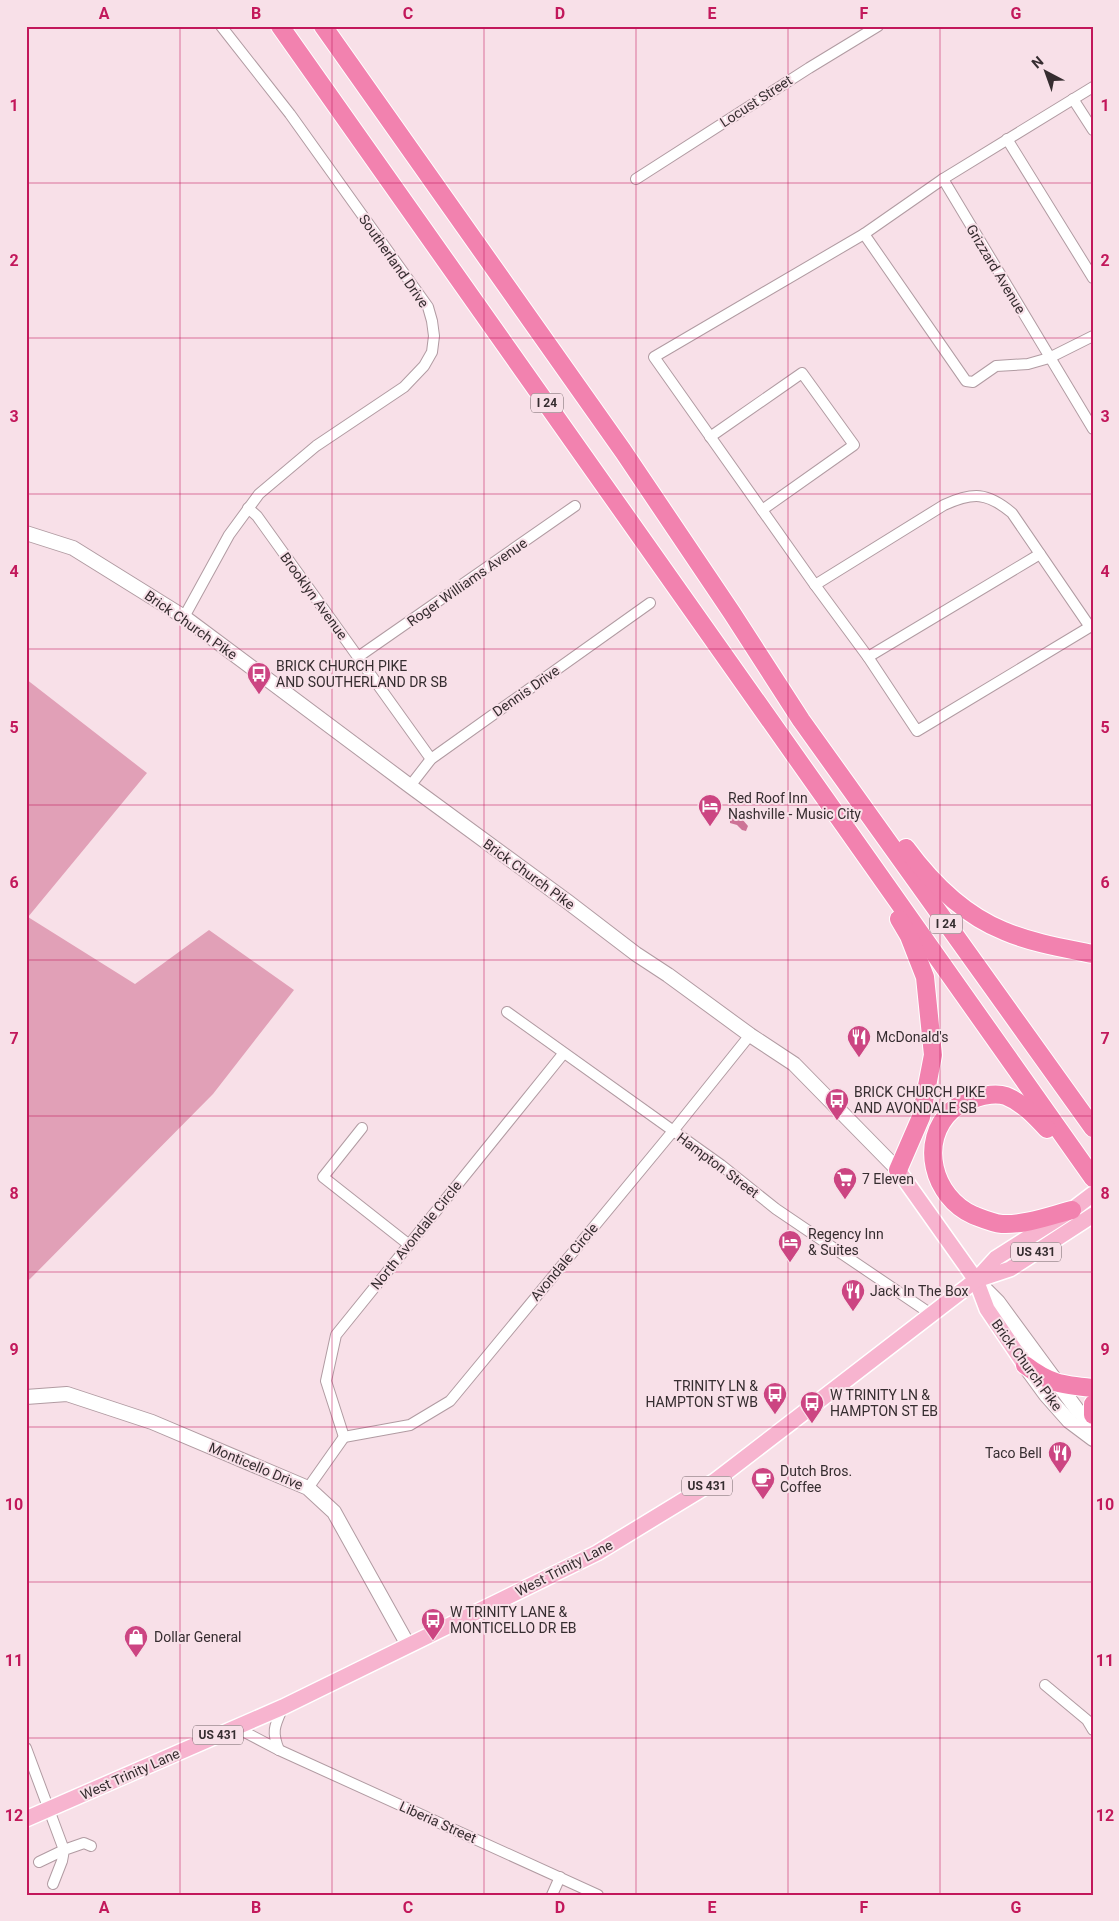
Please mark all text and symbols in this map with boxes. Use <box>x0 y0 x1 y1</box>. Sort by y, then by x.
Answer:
text: A <box>99 4 110 23</box>
text: B <box>251 4 261 23</box>
text: C <box>403 4 413 23</box>
text: D <box>555 4 565 23</box>
text: E <box>708 4 717 23</box>
text: F <box>860 4 869 23</box>
text: G <box>1011 4 1022 23</box>
north arrow <box>1022 48 1072 98</box>
text: N <box>1028 53 1046 71</box>
street label: Locust Street <box>717 72 795 130</box>
text: 1 <box>9 96 19 115</box>
text: 1 <box>1100 96 1110 115</box>
street label: Southerland Drive <box>356 211 432 311</box>
street label: Grizzard Avenue <box>963 222 1029 316</box>
text: 2 <box>9 251 19 270</box>
text: 2 <box>1100 251 1110 270</box>
road number: I 24 <box>531 393 563 412</box>
text: 3 <box>9 407 19 426</box>
text: 3 <box>1100 407 1110 426</box>
street label: Roger Williams Avenue <box>404 535 530 629</box>
street label: Brooklyn Avenue <box>277 549 351 643</box>
text: 4 <box>9 562 19 581</box>
text: 4 <box>1100 562 1110 581</box>
street label: Brick Church Pike <box>142 587 240 663</box>
place label: BRICK CHURCH PIKE AND SOUTHERLAND DR SB <box>276 658 448 690</box>
bus stop icon: BRICK CHURCH PIKE AND SOUTHERLAND DR SB <box>246 661 272 695</box>
street label: Dennis Drive <box>490 662 562 720</box>
text: 5 <box>9 718 19 737</box>
text: 5 <box>1100 718 1110 737</box>
place label: Red Roof Inn Nashville - Music City <box>728 790 861 822</box>
hotel icon: Red Roof Inn Nashville - Music City <box>697 793 723 827</box>
street label: Brick Church Pike <box>480 835 578 913</box>
text: 6 <box>9 873 19 892</box>
text: 6 <box>1100 873 1110 892</box>
road number: I 24 <box>930 914 962 934</box>
restaurant icon: McDonald's <box>846 1024 872 1058</box>
text: 7 <box>9 1029 19 1048</box>
place label: McDonald's <box>876 1029 949 1045</box>
text: 7 <box>1100 1029 1110 1048</box>
place label: BRICK CHURCH PIKE AND AVONDALE SB <box>854 1084 985 1116</box>
bus stop icon: BRICK CHURCH PIKE AND AVONDALE SB <box>824 1087 850 1121</box>
street label: Hampton Street <box>674 1129 762 1201</box>
supermarket icon: 7 Eleven <box>832 1166 858 1200</box>
place label: 7 Eleven <box>862 1171 914 1187</box>
street label: North Avondale Circle <box>367 1177 465 1293</box>
text: 8 <box>9 1184 19 1203</box>
text: 8 <box>1100 1184 1110 1203</box>
street label: Avondale Circle <box>527 1220 601 1304</box>
place label: Regency Inn & Suites <box>808 1226 884 1258</box>
hotel icon: Regency Inn & Suites <box>777 1229 803 1263</box>
road number: US 431 <box>1011 1242 1061 1262</box>
restaurant icon: Jack In The Box <box>840 1278 866 1312</box>
place label: Jack In The Box <box>870 1283 968 1299</box>
street label: Brick Church Pike <box>988 1316 1066 1414</box>
text: 9 <box>9 1340 19 1359</box>
text: 9 <box>1100 1340 1110 1359</box>
place label: TRINITY LN & HAMPTON ST WB <box>645 1378 758 1410</box>
bus stop icon: TRINITY LN & HAMPTON ST WB <box>762 1381 788 1415</box>
place label: W TRINITY LN & HAMPTON ST EB <box>830 1387 938 1419</box>
bus stop icon: W TRINITY LN & HAMPTON ST EB <box>799 1390 825 1424</box>
street label: Monticello Drive <box>207 1439 305 1493</box>
restaurant icon: Taco Bell <box>1047 1440 1073 1474</box>
place label: Taco Bell <box>985 1445 1042 1461</box>
place label: Dutch Bros. Coffee <box>780 1463 852 1495</box>
cafe icon: Dutch Bros. Coffee <box>750 1466 776 1500</box>
road number: US 431 <box>682 1476 732 1495</box>
text: 10 <box>5 1495 23 1514</box>
text: 10 <box>1096 1495 1114 1514</box>
street label: West Trinity Lane <box>513 1537 615 1599</box>
place label: W TRINITY LANE & MONTICELLO DR EB <box>450 1604 577 1636</box>
bus stop icon: W TRINITY LANE & MONTICELLO DR EB <box>420 1607 446 1641</box>
shop icon: Dollar General <box>123 1624 149 1658</box>
place label: Dollar General <box>154 1629 241 1645</box>
text: 11 <box>5 1651 23 1670</box>
text: 11 <box>1096 1651 1114 1670</box>
road number: US 431 <box>193 1726 243 1744</box>
street label: West Trinity Lane <box>78 1745 182 1803</box>
street label: Liberia Street <box>397 1798 479 1846</box>
text: 12 <box>5 1806 23 1825</box>
text: 12 <box>1096 1806 1114 1825</box>
text: A <box>99 1898 110 1917</box>
text: B <box>251 1898 261 1917</box>
text: C <box>403 1898 413 1917</box>
text: D <box>555 1898 565 1917</box>
text: E <box>708 1898 717 1917</box>
text: F <box>860 1898 869 1917</box>
text: G <box>1011 1898 1022 1917</box>

